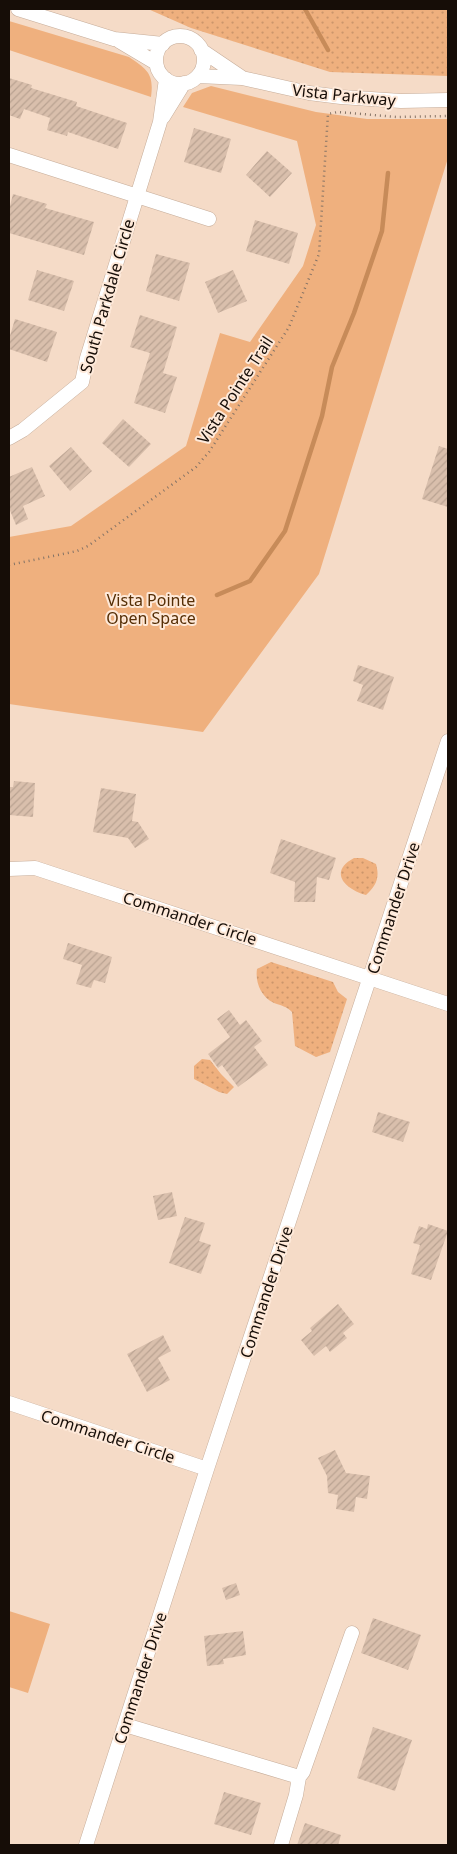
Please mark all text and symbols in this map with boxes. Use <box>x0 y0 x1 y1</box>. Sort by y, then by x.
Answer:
street label: Vista Parkway <box>291 79 398 111</box>
street label: South Parkdale Circle <box>74 216 140 376</box>
street label: Vista Pointe Trail <box>192 332 278 448</box>
park label: Vista Pointe Open Space <box>106 589 196 629</box>
street label: Commander Drive <box>361 839 425 977</box>
street label: Commander Circle <box>120 886 260 950</box>
street label: Commander Drive <box>234 1223 298 1361</box>
street label: Commander Circle <box>38 1404 178 1468</box>
street label: Commander Drive <box>108 1609 172 1747</box>

